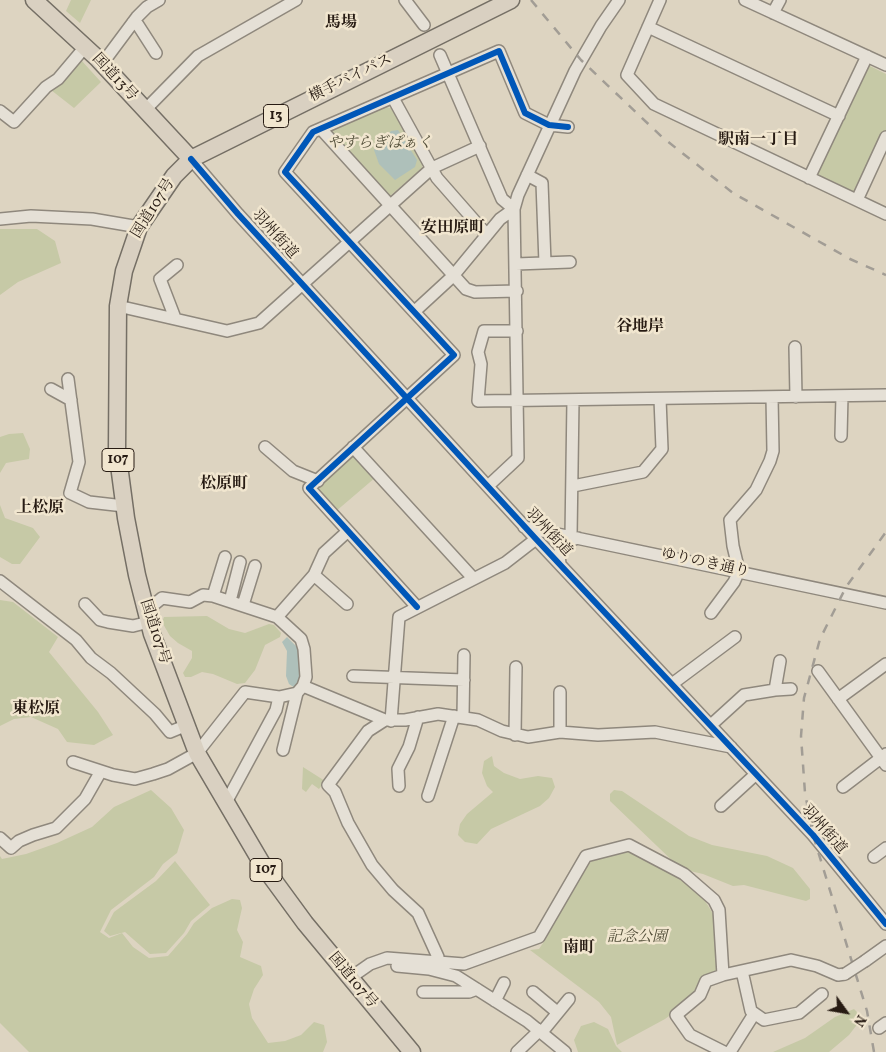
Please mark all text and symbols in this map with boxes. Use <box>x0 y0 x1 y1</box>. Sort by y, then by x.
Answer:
district label: 馬場 <box>325 14 357 34</box>
street label: 国道13号 <box>87 50 141 106</box>
street label: 横手バイパス <box>307 51 395 107</box>
road number: 13 <box>264 104 288 128</box>
district label: 駅南一丁目 <box>718 131 798 151</box>
park label: やすらぎぱぁく <box>328 135 432 153</box>
street label: 国道107号 <box>129 176 179 242</box>
street label: 羽州街道 <box>247 207 301 263</box>
district label: 安田原町 <box>421 219 485 239</box>
district label: 谷地岸 <box>616 318 664 338</box>
road number: 107 <box>102 448 134 472</box>
district label: 松原町 <box>200 475 248 495</box>
district label: 上松原 <box>16 499 64 519</box>
street label: 羽州街道 <box>521 505 575 561</box>
street label: ゆりのき通り <box>659 546 751 582</box>
street label: 国道107号 <box>135 597 173 667</box>
district label: 東松原 <box>12 700 60 720</box>
street label: 羽州街道 <box>797 801 849 859</box>
road number: 107 <box>250 858 282 882</box>
park label: 記念公園 <box>607 929 667 947</box>
district label: 南町 <box>563 939 595 959</box>
street label: 国道107号 <box>324 950 380 1012</box>
north arrow <box>821 987 871 1037</box>
text: N <box>848 1011 870 1030</box>

